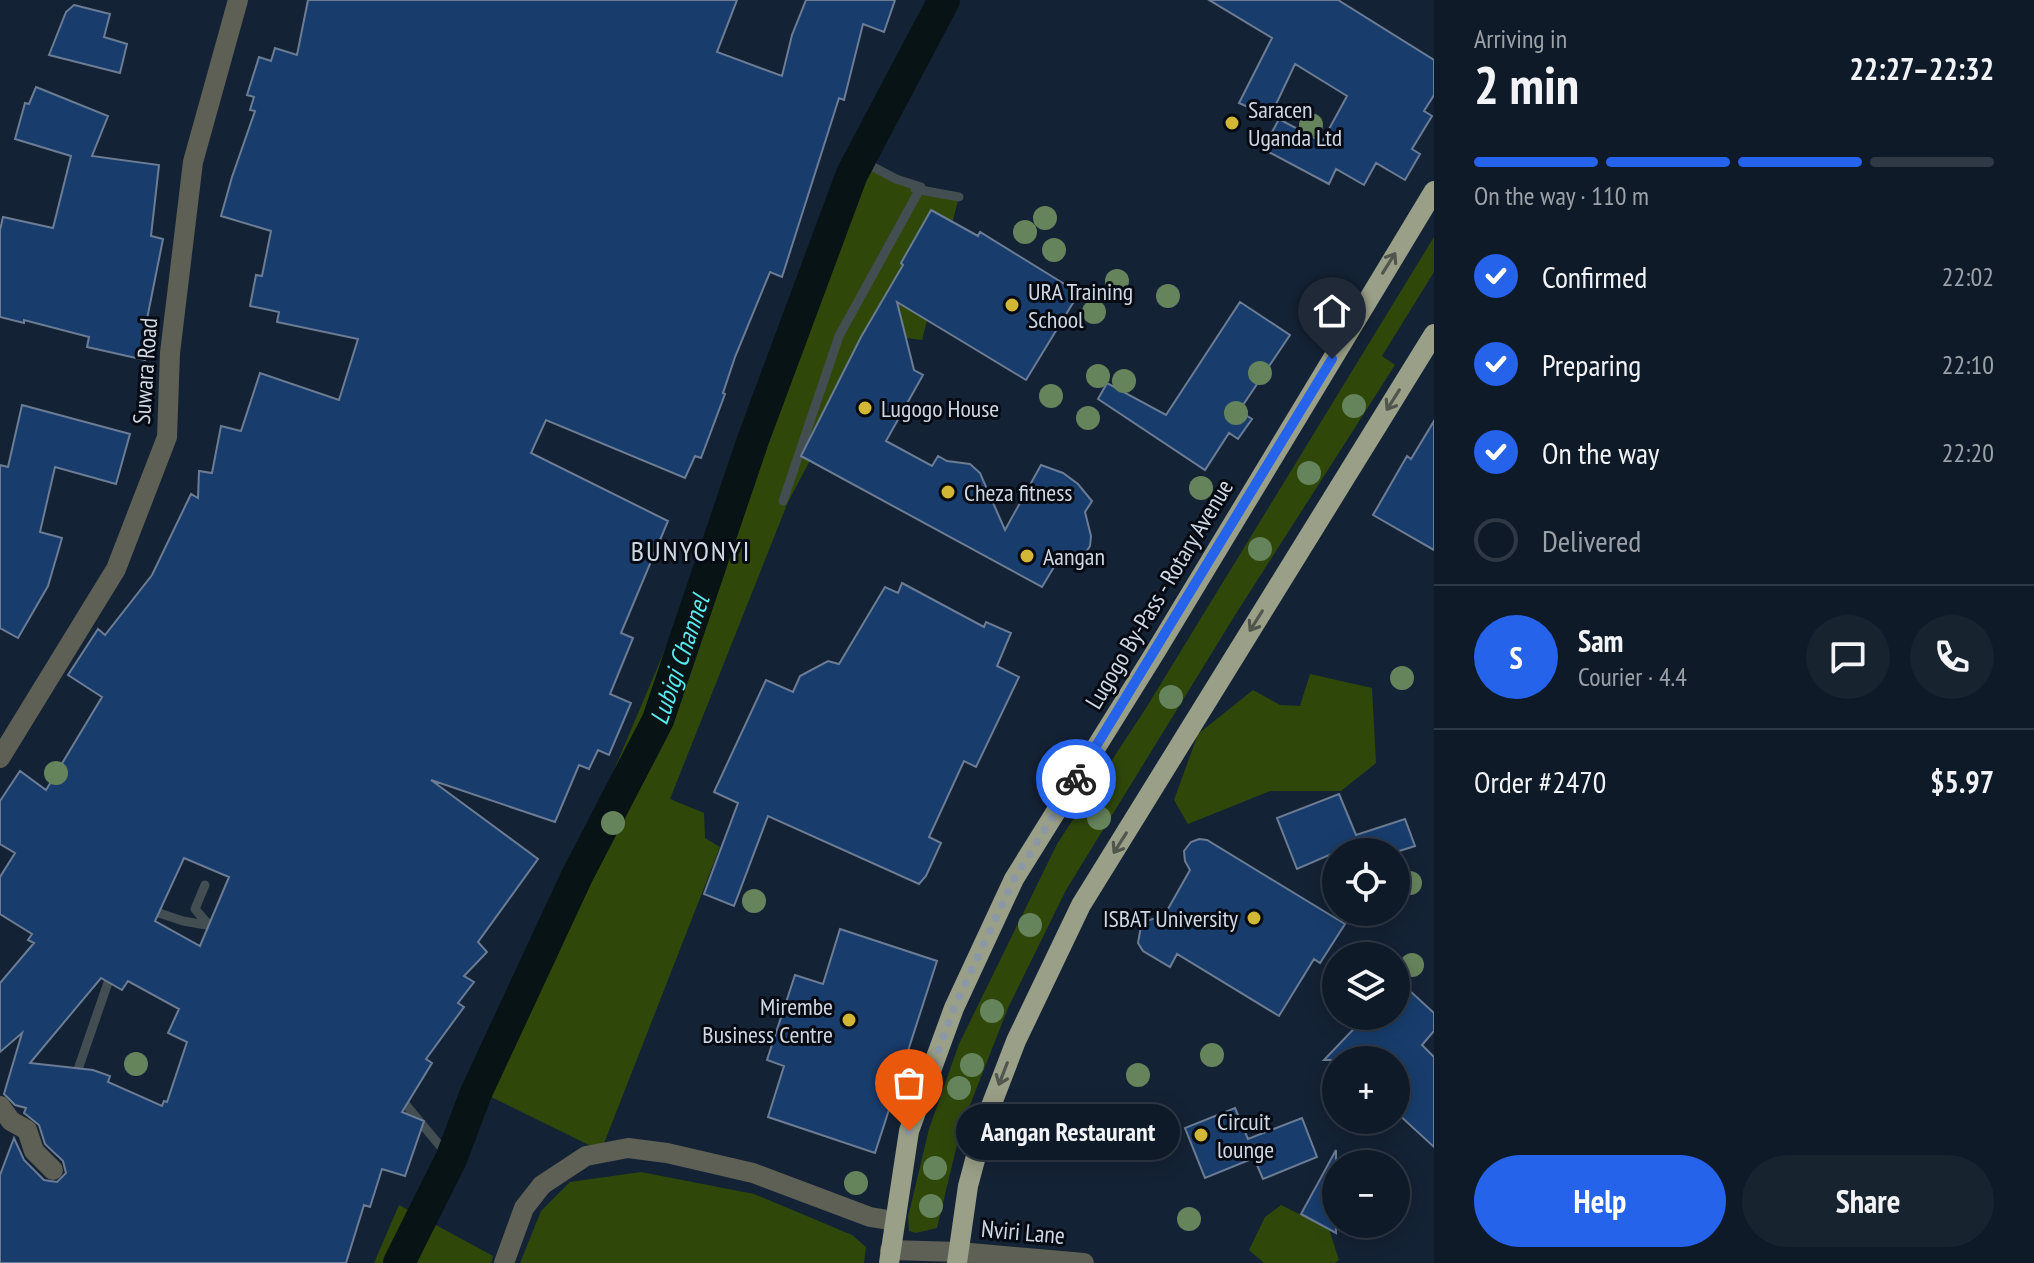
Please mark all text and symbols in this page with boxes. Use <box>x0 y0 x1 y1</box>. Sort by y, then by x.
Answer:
text: Arriving in <box>1474 22 1567 55</box>
text: 22:27–22:32 <box>1850 49 1994 88</box>
text: 2 min <box>1474 51 1579 118</box>
place label: Saracen Uganda Ltd <box>1248 94 1342 153</box>
marker: Saracen Uganda Ltd <box>1223 114 1241 132</box>
text: On the way · 110 m <box>1474 179 1649 212</box>
one-way arrow <box>1382 252 1398 275</box>
icon: check <box>1474 254 1518 298</box>
text: Confirmed <box>1542 257 1647 296</box>
text: 22:02 <box>1942 260 1994 293</box>
place label: URA Training School <box>1028 276 1133 335</box>
pin <box>1298 277 1366 359</box>
icon: home <box>1310 289 1354 333</box>
marker: URA Training School <box>1003 296 1021 314</box>
street label: Suwara Road <box>126 317 164 425</box>
icon: check <box>1474 342 1518 386</box>
text: Preparing <box>1542 345 1641 384</box>
text: 22:10 <box>1942 348 1994 381</box>
one-way arrow <box>1385 388 1401 411</box>
place label: Lugogo House <box>881 393 999 424</box>
marker: Lugogo House <box>856 399 874 417</box>
icon: check <box>1474 430 1518 474</box>
text: On the way <box>1542 433 1659 472</box>
text: 22:20 <box>1942 436 1994 469</box>
street label: Lugogo By-Pass - Rotary Avenue <box>1078 474 1240 714</box>
place label: Cheza fitness <box>964 477 1072 508</box>
marker: Cheza fitness <box>939 483 957 501</box>
text: Delivered <box>1542 521 1641 560</box>
district label: BUNYONYI <box>631 532 751 569</box>
place label: Aangan <box>1043 541 1105 572</box>
marker: Aangan <box>1018 547 1036 565</box>
water label: Lubigi Channel <box>641 588 717 728</box>
one-way arrow <box>1248 610 1265 632</box>
button: chat <box>1806 615 1890 699</box>
button: phone <box>1910 615 1994 699</box>
text: Sam <box>1578 621 1623 660</box>
text: S <box>1509 638 1523 677</box>
text: Courier · 4.4 <box>1578 660 1687 693</box>
courier <box>1036 739 1116 819</box>
icon: bike <box>1054 757 1098 801</box>
text: Order #2470 <box>1474 762 1606 801</box>
text: $5.97 <box>1930 762 1994 801</box>
one-way arrow <box>1112 831 1128 854</box>
map controls <box>1322 838 1410 1238</box>
button: locate <box>1322 838 1410 926</box>
place label: ISBAT University <box>1103 903 1238 934</box>
marker: ISBAT University <box>1245 909 1263 927</box>
button: layers <box>1322 942 1410 1030</box>
place label: Mirembe Business Centre <box>702 991 833 1050</box>
marker: Mirembe Business Centre <box>840 1011 858 1029</box>
button: + <box>1322 1046 1410 1134</box>
pin <box>875 1049 943 1131</box>
icon: bag <box>887 1061 931 1105</box>
one-way arrow <box>995 1062 1009 1086</box>
callout: Aangan Restaurant <box>957 1103 1181 1159</box>
place label: Circuit lounge <box>1217 1106 1274 1165</box>
text: Aangan Restaurant <box>981 1115 1155 1148</box>
marker: Circuit lounge <box>1192 1126 1210 1144</box>
button: − <box>1322 1150 1410 1238</box>
button: Help <box>1474 1155 1726 1247</box>
button: Share <box>1742 1155 1994 1247</box>
street label: Nviri Lane <box>980 1213 1066 1251</box>

